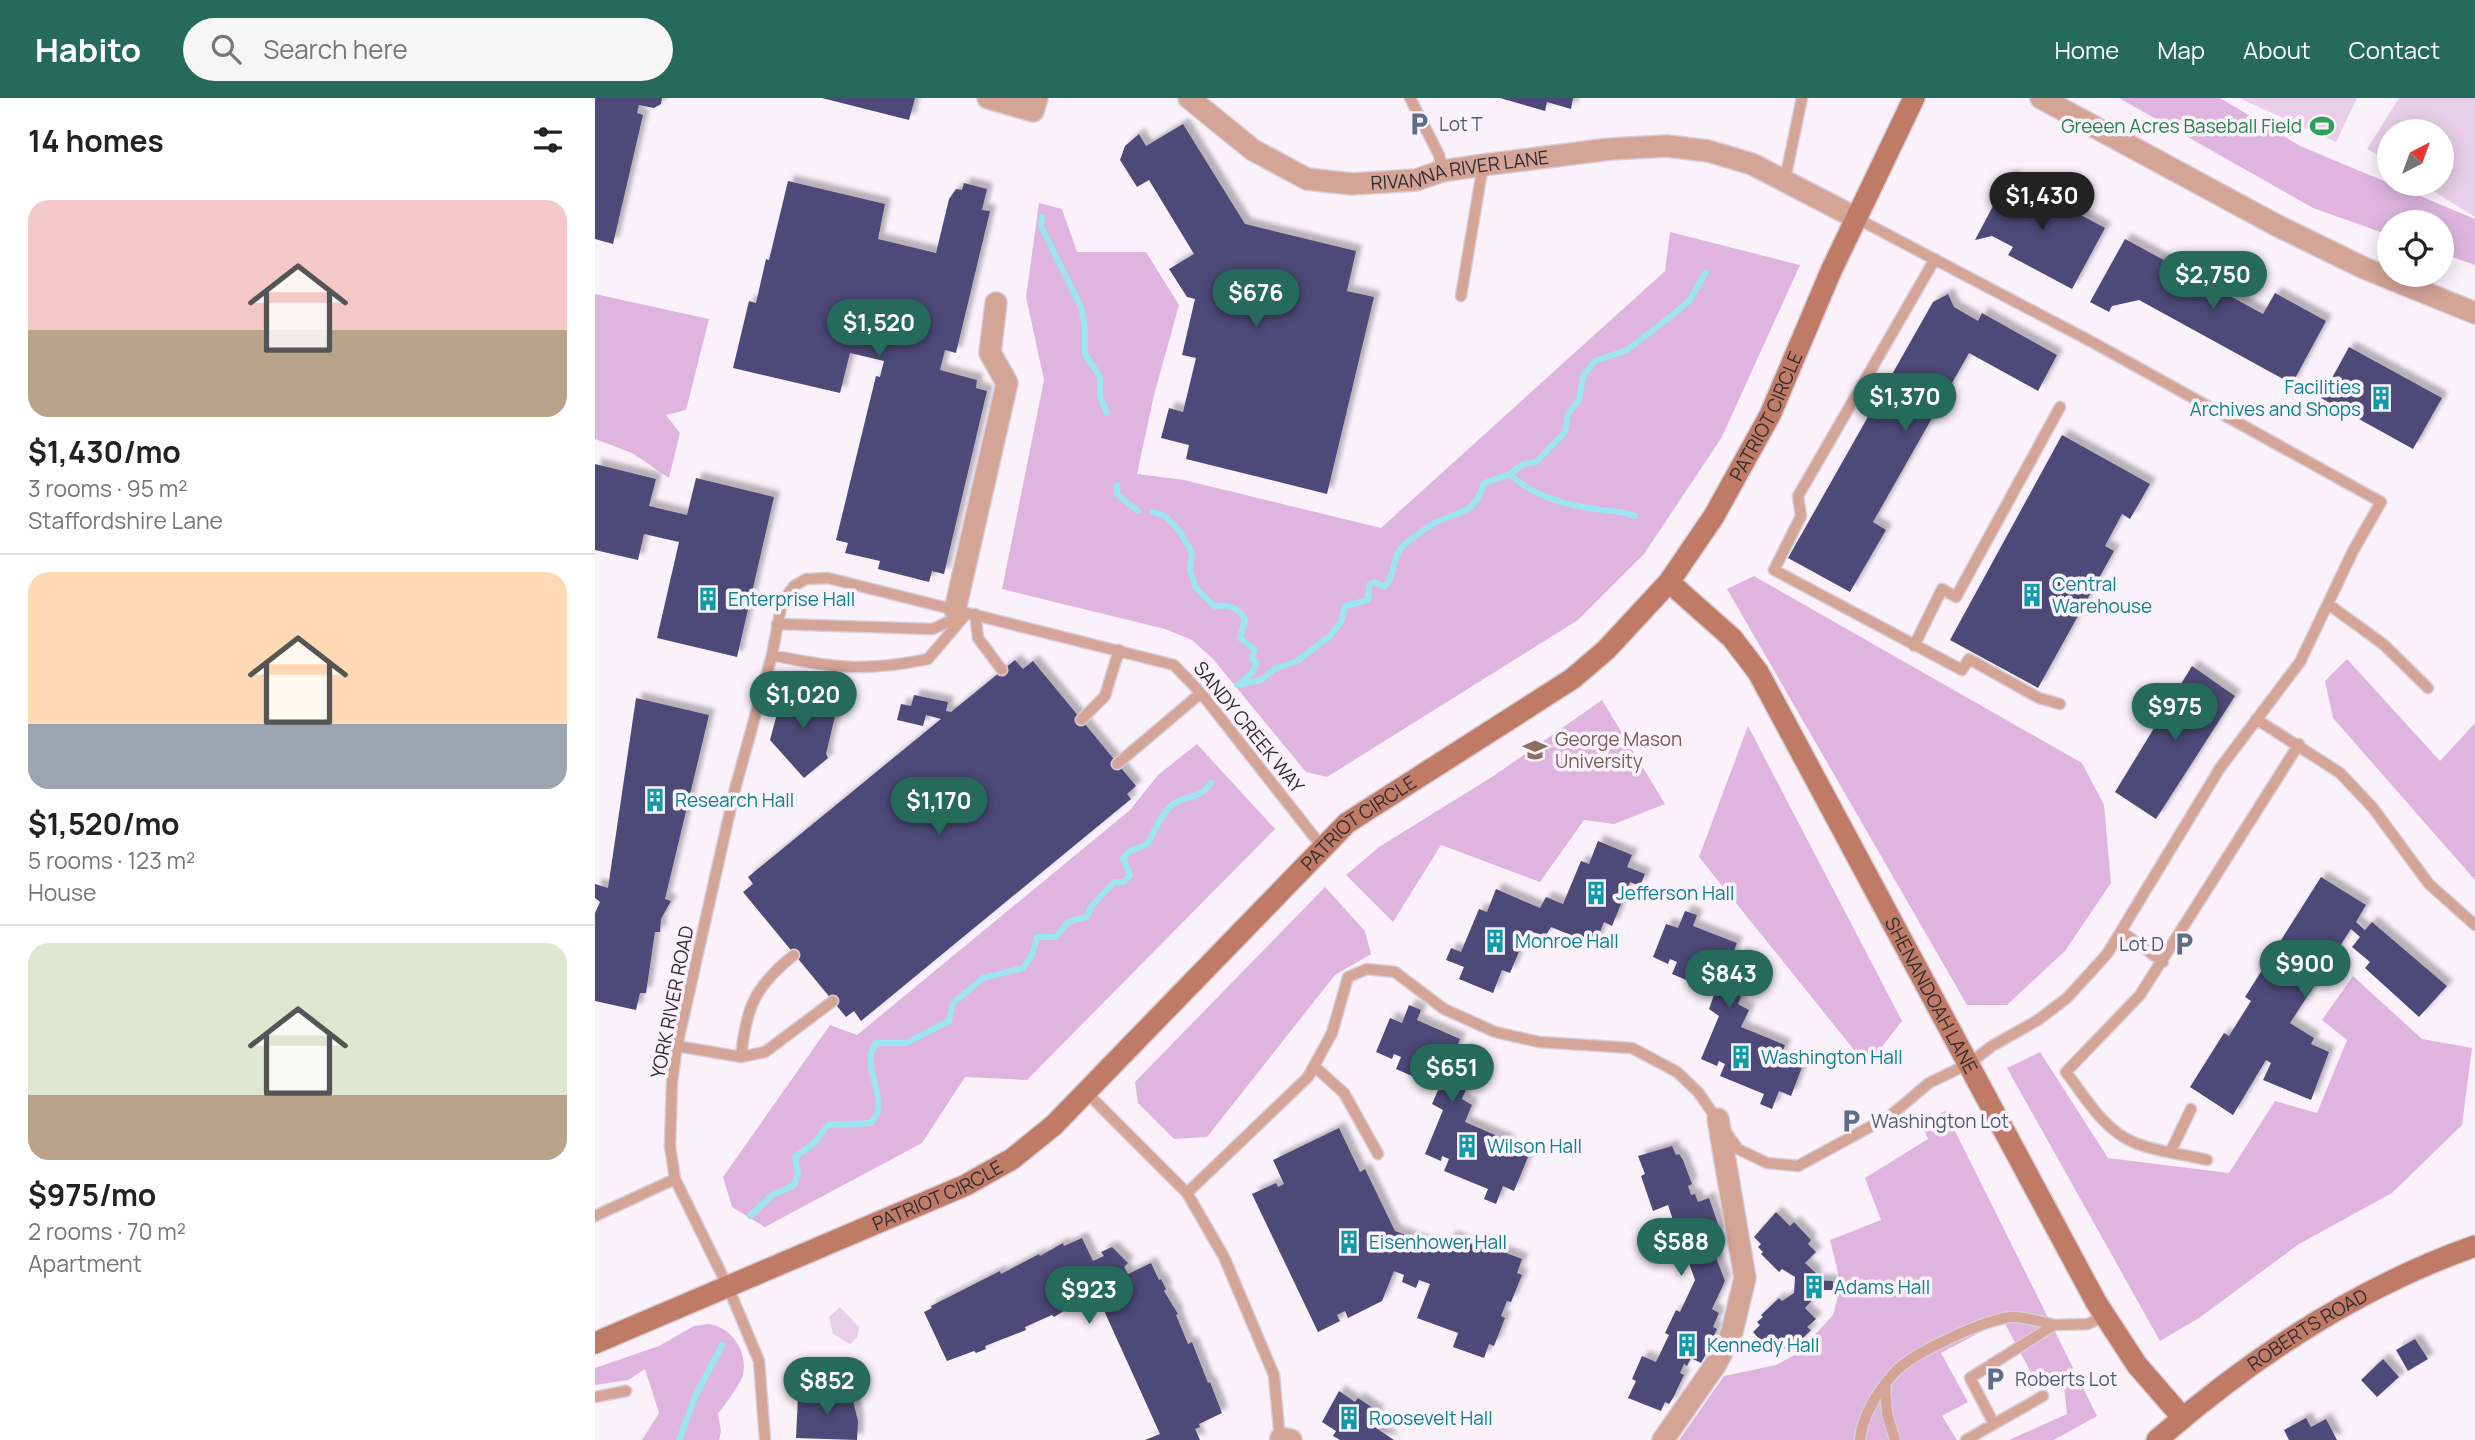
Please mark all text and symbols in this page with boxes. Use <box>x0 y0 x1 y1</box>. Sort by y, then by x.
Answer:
search box <box>183 18 673 81</box>
text: Habito <box>35 27 141 72</box>
icon: search <box>207 30 245 68</box>
text: Search here <box>263 31 408 67</box>
text: Home <box>2054 33 2119 66</box>
text: Map <box>2157 33 2205 66</box>
text: About <box>2243 33 2311 66</box>
text: Contact <box>2349 33 2440 66</box>
parking icon: Lot T <box>1405 110 1433 138</box>
place label: Lot T <box>1439 111 1483 137</box>
sports icon: Greeen Acres Baseball Field <box>2308 112 2336 140</box>
place label: Greeen Acres Baseball Field <box>2061 113 2302 139</box>
north arrow <box>2377 119 2453 196</box>
map controls <box>2377 119 2454 287</box>
text: 14 homes <box>28 120 164 161</box>
icon: filters <box>529 121 567 159</box>
street label: RIVANNA RIVER LANE <box>1370 144 1550 196</box>
pin: $1,430 <box>1985 172 2099 232</box>
text: $1,430 <box>2005 179 2079 211</box>
button: locate <box>2377 210 2454 287</box>
icon: home <box>235 245 361 371</box>
pin: $2,750 <box>2156 252 2270 311</box>
text: $2,750 <box>2175 258 2251 290</box>
pin: $676 <box>1215 270 1297 329</box>
text: $676 <box>1228 276 1284 308</box>
pin: $1,520 <box>822 300 936 359</box>
text: $1,520 <box>843 306 915 338</box>
street label: PATRIOT CIRCLE <box>1723 348 1808 485</box>
pin: $1,370 <box>1848 374 1962 433</box>
place label: Facilities Archives and Shops <box>2190 374 2361 422</box>
text: $1,370 <box>1869 380 1941 412</box>
building icon: Facilities Archives and Shops <box>2367 384 2395 412</box>
text: $1,430/mo <box>28 431 181 472</box>
text: 3 rooms · 95 m² <box>28 472 187 504</box>
text: Staffordshire Lane <box>28 504 223 536</box>
place label: Central Warehouse <box>2052 571 2152 619</box>
building icon: Central Warehouse <box>2018 581 2046 609</box>
building icon: Enterprise Hall <box>694 585 722 613</box>
place label: Enterprise Hall <box>728 586 855 612</box>
icon: home <box>235 617 361 743</box>
street label: SANDY CREEK WAY <box>1188 656 1310 799</box>
pin: $1,020 <box>746 672 860 731</box>
text: $1,020 <box>766 678 840 710</box>
pin: $975 <box>2134 684 2216 743</box>
text: $975 <box>2148 690 2202 722</box>
place label: George Mason University <box>1555 726 1682 774</box>
school or university icon: George Mason University <box>1521 736 1549 764</box>
street label: PATRIOT CIRCLE <box>1295 769 1421 876</box>
pin: $1,170 <box>882 778 996 837</box>
text: $1,170 <box>906 784 972 816</box>
building icon: Research Hall <box>641 786 669 814</box>
place label: Research Hall <box>675 787 794 813</box>
text: $1,520/mo <box>28 803 180 844</box>
text: 5 rooms · 123 m² <box>28 844 195 876</box>
text: House <box>28 876 97 908</box>
building icon: Jefferson Hall <box>1582 879 1610 907</box>
place label: Jefferson Hall <box>1616 880 1734 906</box>
street label: SHENANDOAH LANE <box>1879 912 1984 1078</box>
street label: YORK RIVER ROAD <box>644 924 700 1080</box>
building icon: Monroe Hall <box>1481 927 1509 955</box>
place label: Monroe Hall <box>1515 928 1619 954</box>
parking icon: Lot D <box>2170 930 2198 958</box>
place label: Lot D <box>2119 931 2164 957</box>
pin: $900 <box>2264 940 2346 1000</box>
text: $900 <box>2275 947 2335 979</box>
pin: $843 <box>1688 950 1770 1010</box>
text: $843 <box>1701 957 1757 989</box>
icon: home <box>235 988 361 1114</box>
building icon: Washington Hall <box>1727 1043 1755 1071</box>
pin: $651 <box>1411 1044 1493 1104</box>
place label: Washington Hall <box>1761 1044 1903 1070</box>
text: $651 <box>1426 1051 1478 1083</box>
parking icon: Washington Lot <box>1837 1107 1865 1135</box>
place label: Washington Lot <box>1871 1108 2009 1134</box>
building icon: Wilson Hall <box>1453 1132 1481 1160</box>
place label: Wilson Hall <box>1487 1133 1582 1159</box>
street label: PATRIOT CIRCLE <box>868 1154 1008 1236</box>
text: $975/mo <box>28 1174 156 1215</box>
text: 2 rooms · 70 m² <box>28 1215 186 1247</box>
pin: $588 <box>1640 1218 1722 1278</box>
text: $588 <box>1653 1225 1709 1257</box>
building icon: Eisenhower Hall <box>1335 1228 1363 1256</box>
place label: Eisenhower Hall <box>1369 1229 1507 1255</box>
text: Apartment <box>28 1247 142 1279</box>
pin: $923 <box>1048 1266 1130 1326</box>
text: $923 <box>1061 1273 1117 1305</box>
building icon: Adams Hall <box>1800 1273 1828 1301</box>
place label: Adams Hall <box>1834 1274 1930 1300</box>
street label: ROBERTS ROAD <box>2242 1282 2372 1377</box>
building icon: Kennedy Hall <box>1673 1331 1701 1359</box>
place label: Kennedy Hall <box>1707 1332 1819 1358</box>
pin: $852 <box>786 1358 868 1417</box>
text: $852 <box>799 1364 855 1396</box>
parking icon: Roberts Lot <box>1981 1365 2009 1393</box>
place label: Roberts Lot <box>2015 1366 2117 1392</box>
building icon: Roosevelt Hall <box>1335 1404 1363 1432</box>
place label: Roosevelt Hall <box>1369 1405 1493 1431</box>

